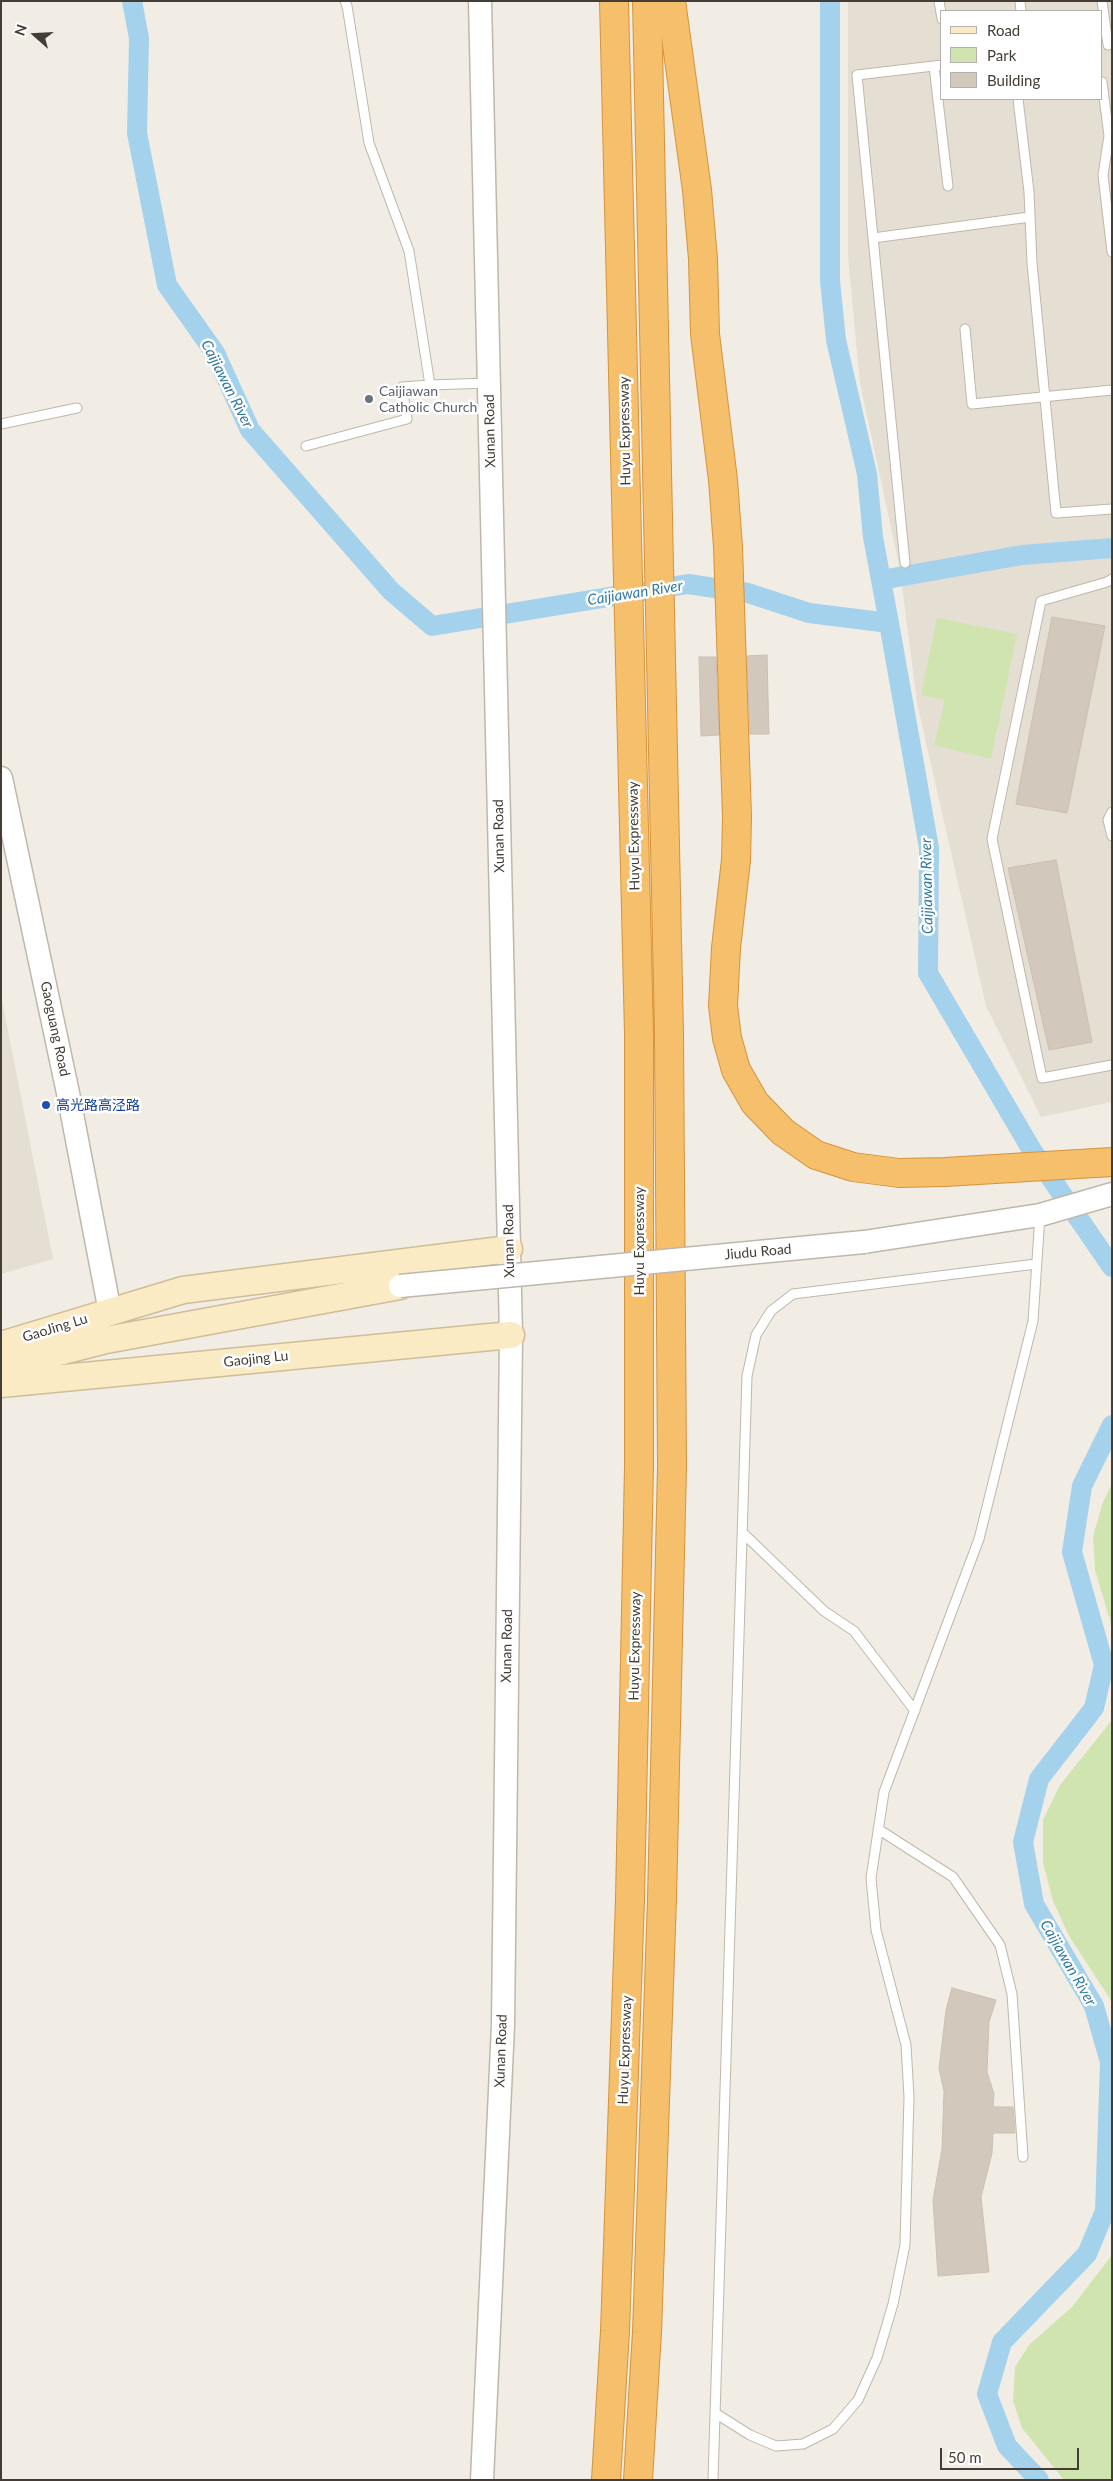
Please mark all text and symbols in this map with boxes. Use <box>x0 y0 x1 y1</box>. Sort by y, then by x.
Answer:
north arrow <box>10 10 60 60</box>
legend <box>940 10 1103 100</box>
text: Road <box>987 21 1020 39</box>
text: N <box>11 22 30 38</box>
text: Park <box>987 46 1016 64</box>
text: Building <box>987 71 1040 89</box>
water label: Caijiawan River <box>197 337 257 431</box>
street label: Huyu Expressway <box>616 376 634 486</box>
place label: Caijiawan Catholic Church <box>379 383 477 416</box>
marker: Caijiawan Catholic Church <box>363 393 375 405</box>
street label: Xunan Road <box>481 394 499 468</box>
water label: Caijiawan River <box>586 577 684 609</box>
street label: Huyu Expressway <box>625 781 643 891</box>
street label: Xunan Road <box>490 799 508 873</box>
water label: Caijiawan River <box>917 838 937 934</box>
street label: Gaoguang Road <box>37 980 73 1078</box>
place label: 高光路高泾路 <box>56 1097 140 1113</box>
marker: 高光路高泾路 <box>40 1099 52 1111</box>
street label: Huyu Expressway <box>631 1186 647 1296</box>
street label: Xunan Road <box>500 1204 518 1278</box>
street label: Jiudu Road <box>724 1241 792 1263</box>
street label: GaoJing Lu <box>20 1310 90 1346</box>
street label: Gaojing Lu <box>223 1347 289 1371</box>
street label: Huyu Expressway <box>626 1591 644 1701</box>
street label: Xunan Road <box>498 1609 516 1683</box>
water label: Caijiawan River <box>1036 1917 1100 2009</box>
street label: Huyu Expressway <box>615 1995 635 2105</box>
street label: Xunan Road <box>491 2014 511 2088</box>
scale bar <box>943 2438 1082 2470</box>
text: 50 m <box>948 2448 982 2466</box>

